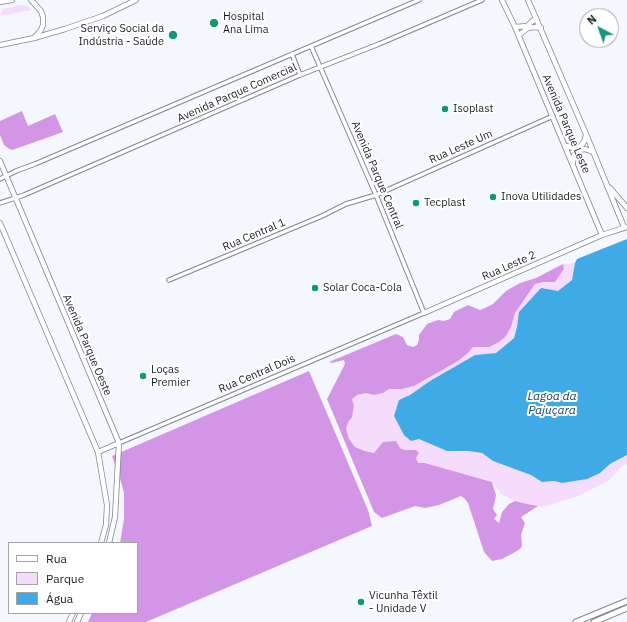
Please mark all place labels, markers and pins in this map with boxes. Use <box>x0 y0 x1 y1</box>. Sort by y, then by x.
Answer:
place label: Hospital Ana Lima <box>223 10 269 36</box>
marker: Hospital Ana Lima <box>208 17 220 29</box>
place label: Serviço Social da Indústria - Saúde <box>78 22 164 48</box>
marker: Serviço Social da Indústria - Saúde <box>167 29 179 41</box>
place label: Isoplast <box>453 102 493 116</box>
marker: Isoplast <box>440 104 450 114</box>
place label: Inova Utilidades <box>501 190 581 204</box>
marker: Inova Utilidades <box>488 192 498 202</box>
place label: Tecplast <box>424 196 466 210</box>
marker: Tecplast <box>411 198 421 208</box>
place label: Solar Coca-Cola <box>323 281 402 295</box>
marker: Solar Coca-Cola <box>310 283 320 293</box>
place label: Loças Premier <box>151 363 190 389</box>
marker: Loças Premier <box>138 371 148 381</box>
place label: Vicunha Têxtil - Unidade V <box>369 589 438 615</box>
marker: Vicunha Têxtil - Unidade V <box>356 597 366 607</box>

